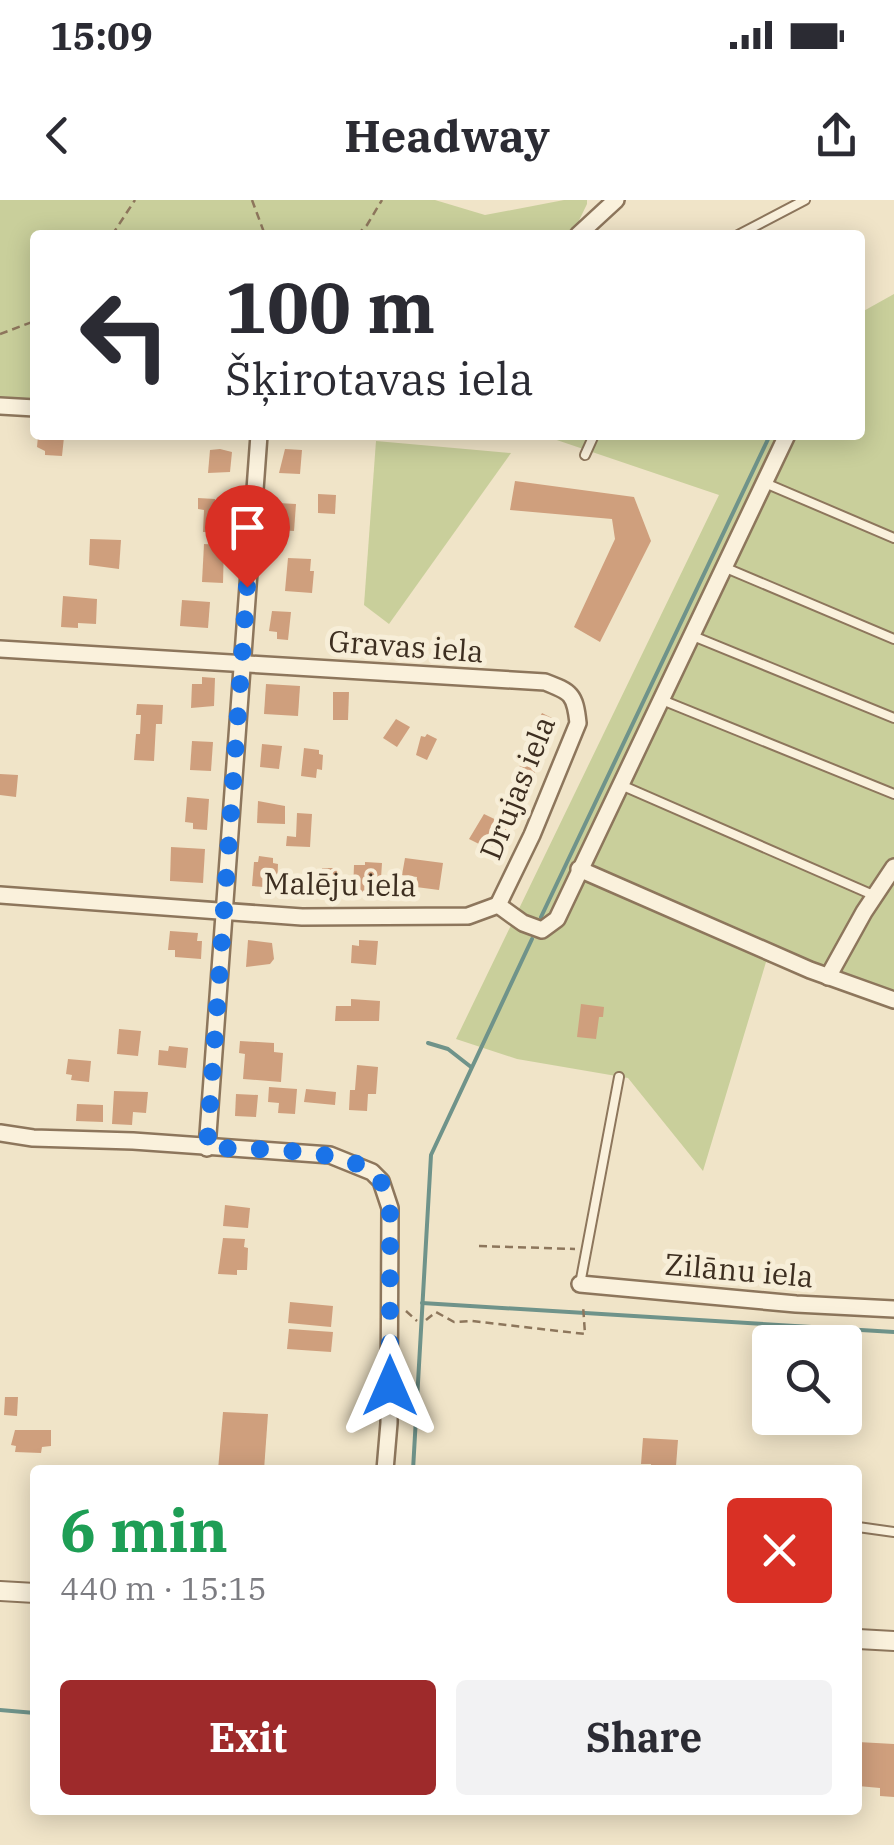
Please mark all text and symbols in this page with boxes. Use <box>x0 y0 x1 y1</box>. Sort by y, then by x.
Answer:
text: 15:09 <box>50 11 153 60</box>
text: Headway <box>344 106 550 164</box>
icon: back <box>30 108 85 163</box>
icon: share <box>809 108 864 163</box>
text: 100 m <box>225 261 435 352</box>
icon: left <box>60 270 190 400</box>
text: Šķirotavas iela <box>225 349 534 407</box>
pin <box>205 485 290 588</box>
icon: arrive <box>220 500 275 555</box>
street label: Gravas iela <box>327 621 485 670</box>
street label: Drujas iela <box>470 710 563 865</box>
street label: Malēju iela <box>263 863 417 904</box>
street label: Zilānu iela <box>663 1244 815 1295</box>
map controls <box>752 1325 862 1435</box>
button: search <box>752 1325 862 1435</box>
position arrow <box>338 1334 442 1438</box>
text: 6 min <box>60 1490 228 1569</box>
button: close <box>727 1498 832 1603</box>
text: 440 m · 15:15 <box>60 1567 267 1609</box>
button: Exit <box>60 1680 436 1795</box>
button: Share <box>456 1680 832 1795</box>

